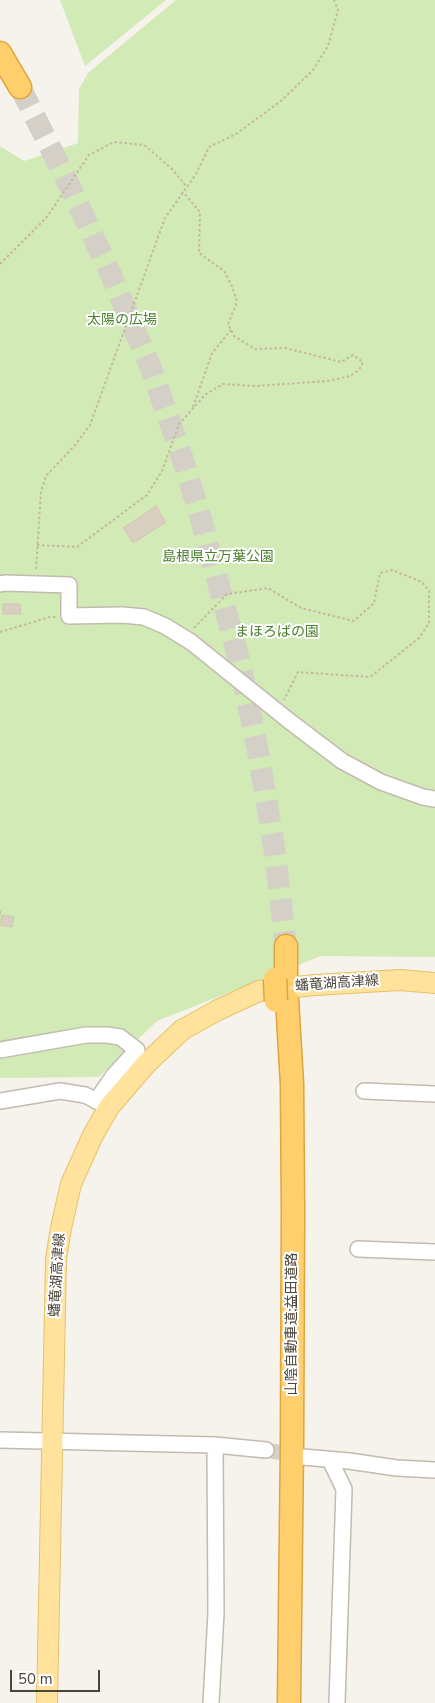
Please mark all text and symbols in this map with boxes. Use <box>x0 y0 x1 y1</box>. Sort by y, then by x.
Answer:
park label: 太陽の広場 <box>87 313 157 329</box>
park label: 島根県立万葉公園 <box>162 550 274 566</box>
park label: まほろばの園 <box>235 625 319 641</box>
street label: 蟠竜湖高津線 <box>295 973 379 995</box>
street label: 蟠竜湖高津線 <box>47 1233 69 1317</box>
street label: 山陰自動車道;益田道路 <box>285 1252 301 1396</box>
scale bar <box>12 1660 102 1692</box>
text: 50 m <box>18 1669 53 1689</box>

